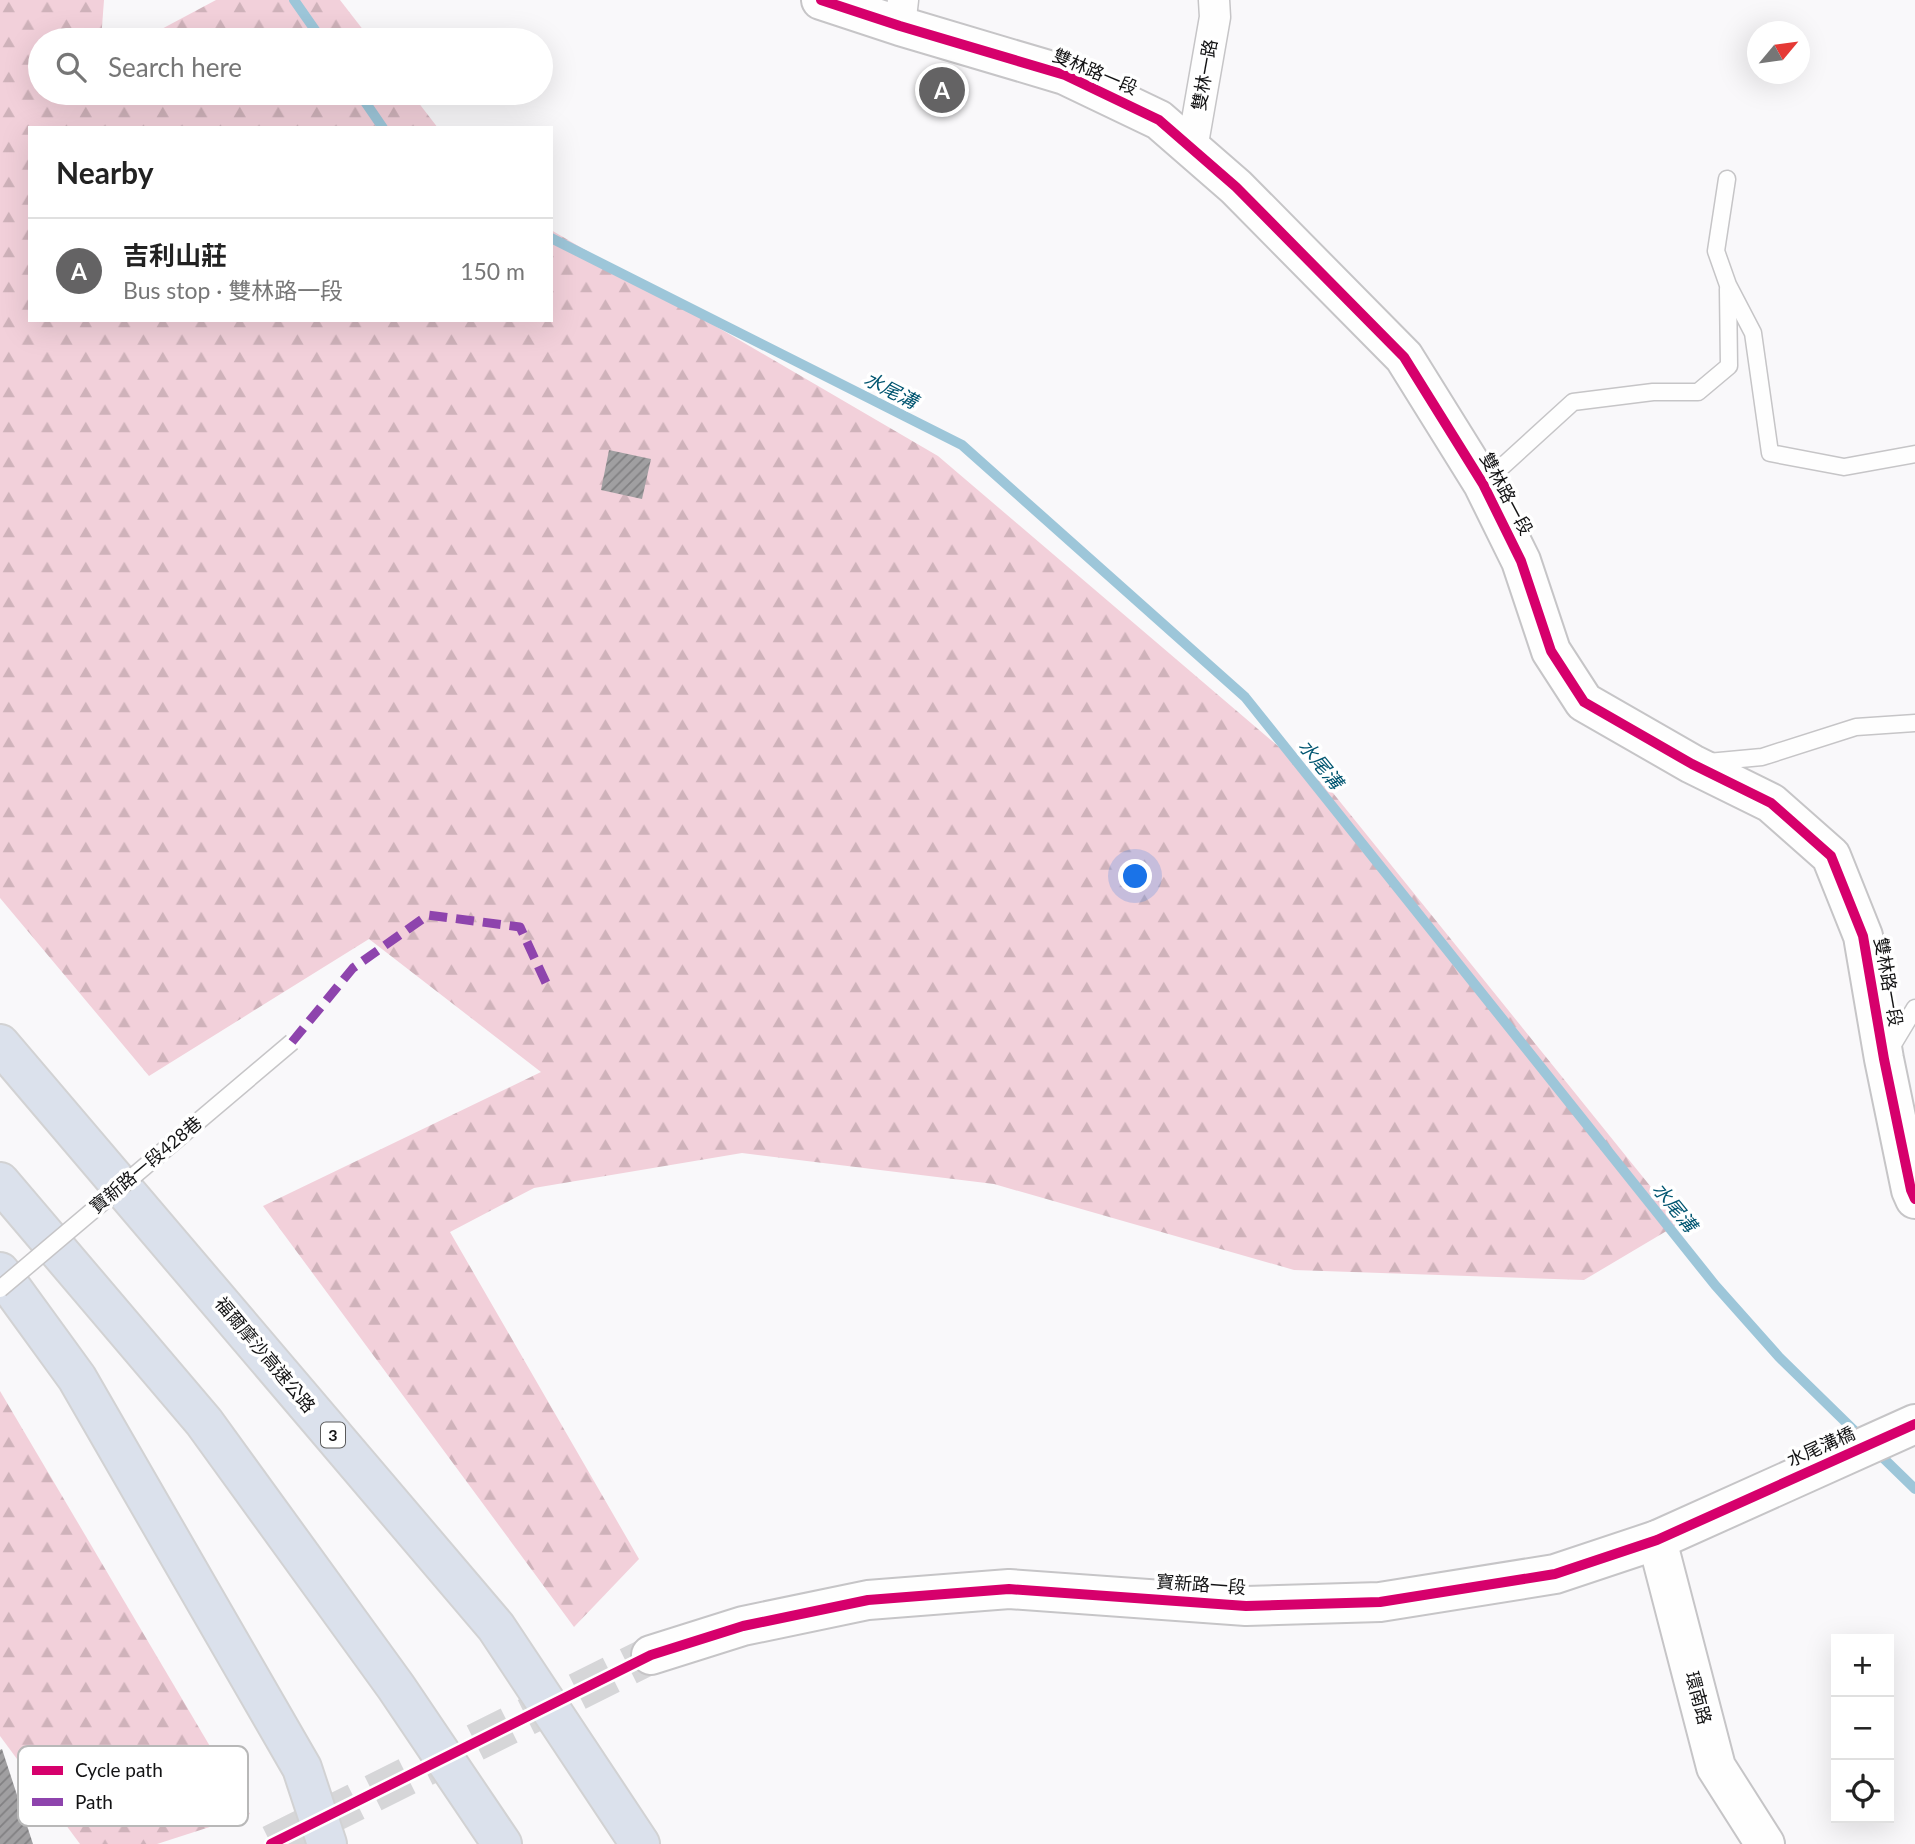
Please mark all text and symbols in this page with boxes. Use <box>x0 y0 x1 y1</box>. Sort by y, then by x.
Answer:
north arrow <box>1747 21 1810 84</box>
search box <box>28 28 553 105</box>
street label: 雙林一路 <box>1187 37 1221 112</box>
street label: 雙林路一段 <box>1050 43 1141 99</box>
icon: search <box>52 48 90 86</box>
text: Search here <box>108 51 242 83</box>
pin: A <box>919 64 965 116</box>
text: Nearby <box>56 154 154 190</box>
text: 吉利山莊 <box>123 239 227 271</box>
text: A <box>71 257 87 285</box>
text: 150 m <box>460 257 525 285</box>
text: Bus stop · 雙林路一段 <box>123 276 343 304</box>
water label: 水尾溝 <box>861 366 925 414</box>
street label: 雙林路一段 <box>1476 449 1538 538</box>
water label: 水尾溝 <box>1295 734 1350 795</box>
your location <box>1118 859 1152 893</box>
street label: 雙林路一段 <box>1870 936 1908 1028</box>
street label: 寶新路一段428巷 <box>85 1111 206 1217</box>
water label: 水尾溝 <box>1649 1177 1704 1238</box>
street label: 福爾摩沙高速公路 <box>211 1292 320 1417</box>
street label: 水尾溝橋 <box>1783 1421 1858 1471</box>
road number: 3 <box>321 1422 345 1448</box>
street label: 寶新路一段 <box>1155 1570 1247 1598</box>
map controls <box>1831 1634 1894 1823</box>
button: + <box>1831 1634 1894 1697</box>
street label: 環南路 <box>1681 1669 1717 1727</box>
button: − <box>1831 1697 1894 1760</box>
legend <box>18 1746 248 1826</box>
text: Cycle path <box>75 1758 163 1781</box>
button: locate <box>1831 1760 1894 1823</box>
text: Path <box>75 1790 113 1813</box>

